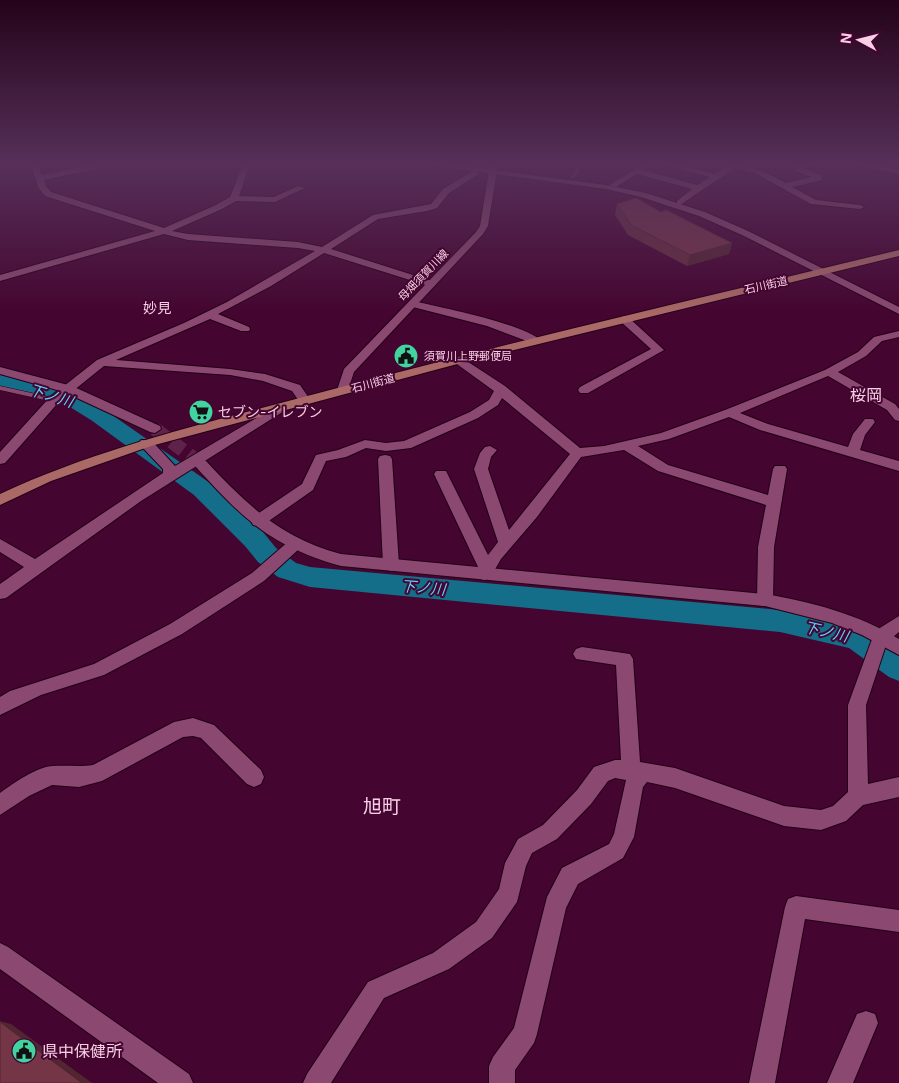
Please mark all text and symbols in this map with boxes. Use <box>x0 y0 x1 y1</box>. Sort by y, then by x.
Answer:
north arrow <box>834 15 884 65</box>
text: N <box>837 32 855 45</box>
street label: 母畑須賀川線 <box>395 246 451 304</box>
street label: 石川街道 <box>743 273 789 297</box>
district label: 妙見 <box>143 299 171 316</box>
public building icon: 須賀川上野郵便局 <box>393 343 419 369</box>
place label: 須賀川上野郵便局 <box>424 349 512 363</box>
street label: 石川街道 <box>350 371 396 395</box>
water label: 下ノ川 <box>27 380 77 412</box>
district label: 桜岡 <box>850 385 882 405</box>
supermarket icon: セブン-イレブン <box>188 399 214 425</box>
place label: セブン-イレブン <box>218 403 322 420</box>
water label: 下ノ川 <box>400 576 448 599</box>
water label: 下ノ川 <box>802 617 852 646</box>
district label: 旭町 <box>363 795 401 818</box>
public building icon: 県中保健所 <box>11 1038 37 1064</box>
place label: 県中保健所 <box>42 1041 122 1061</box>

